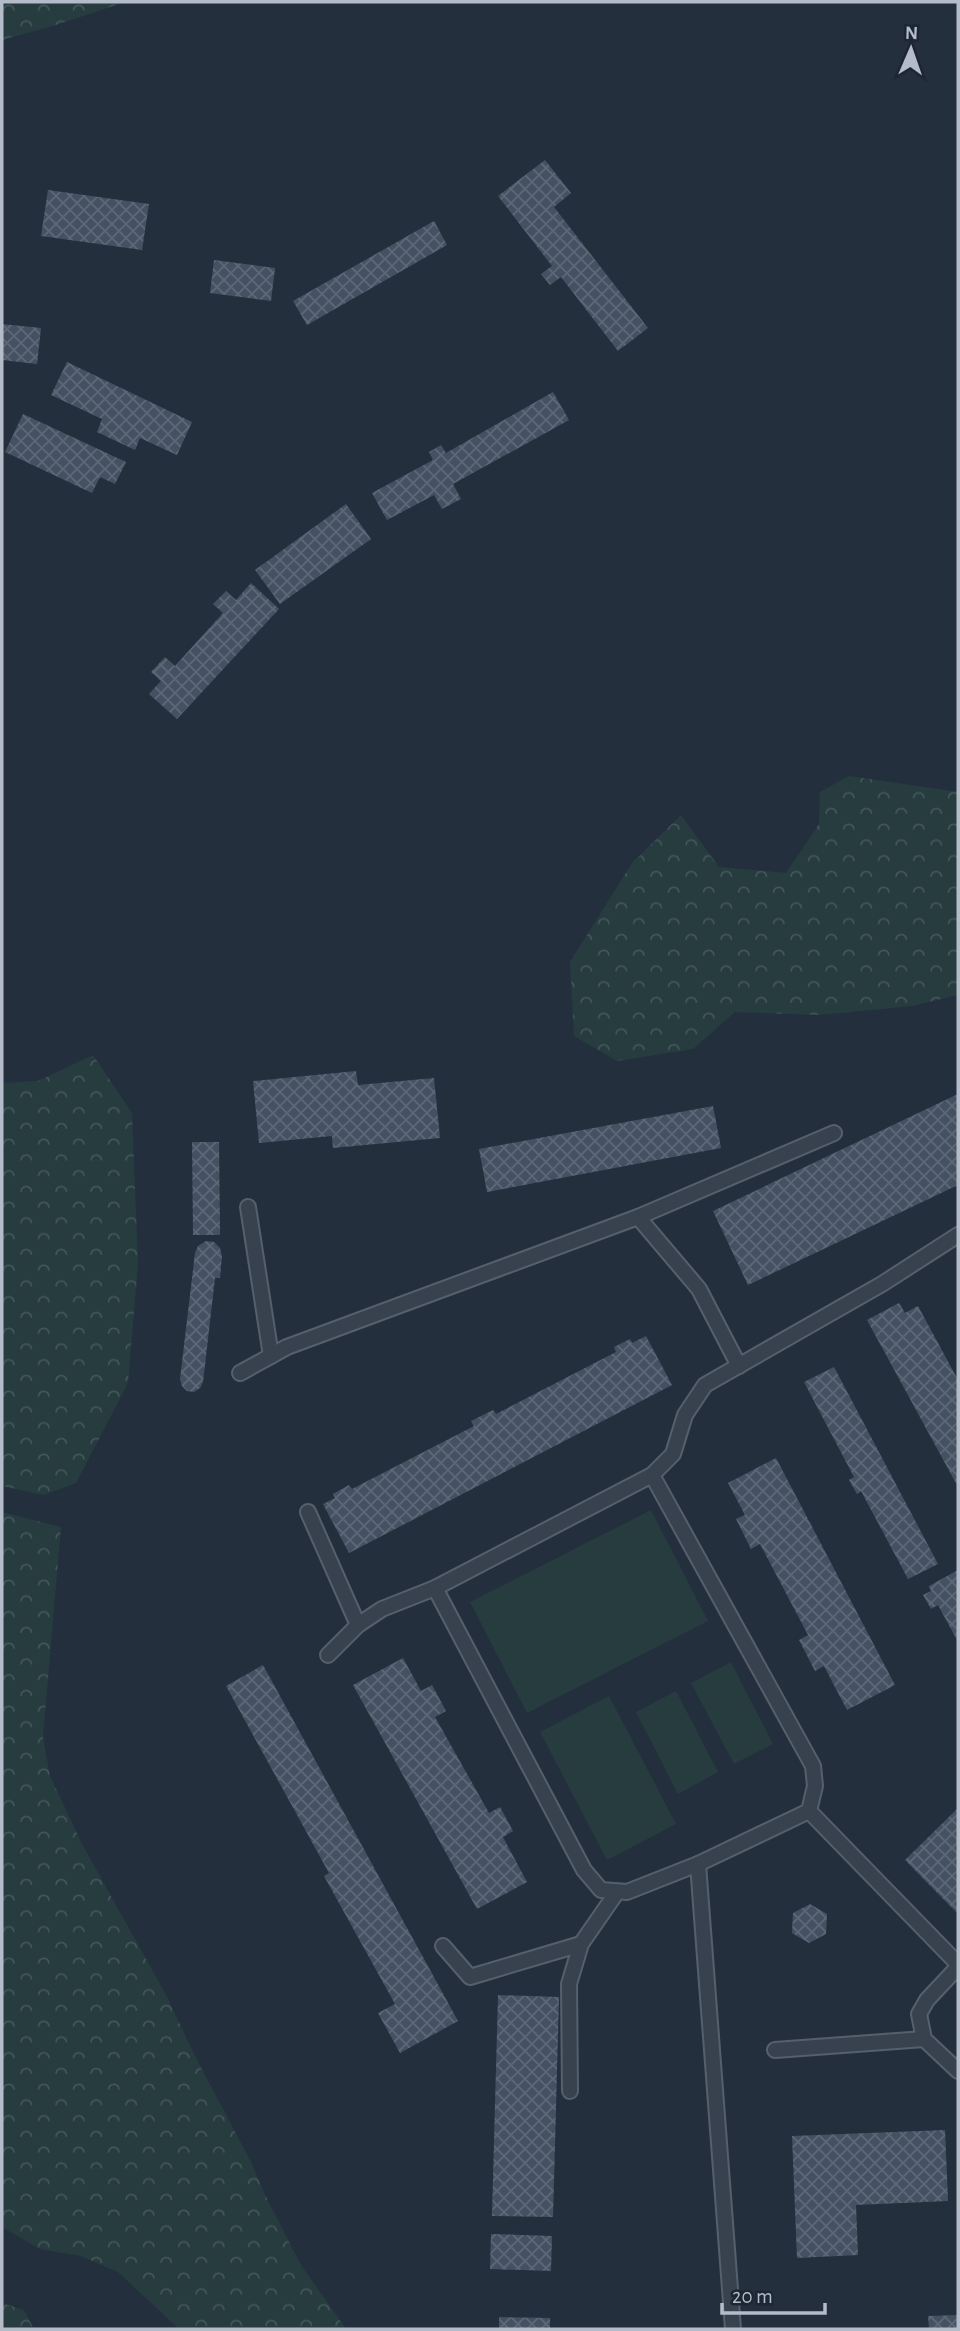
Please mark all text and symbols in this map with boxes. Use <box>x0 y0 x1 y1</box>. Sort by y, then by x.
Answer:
north arrow <box>876 14 946 84</box>
text: N <box>905 24 918 43</box>
scale bar <box>722 2272 825 2316</box>
text: 20 m <box>732 2286 773 2307</box>

